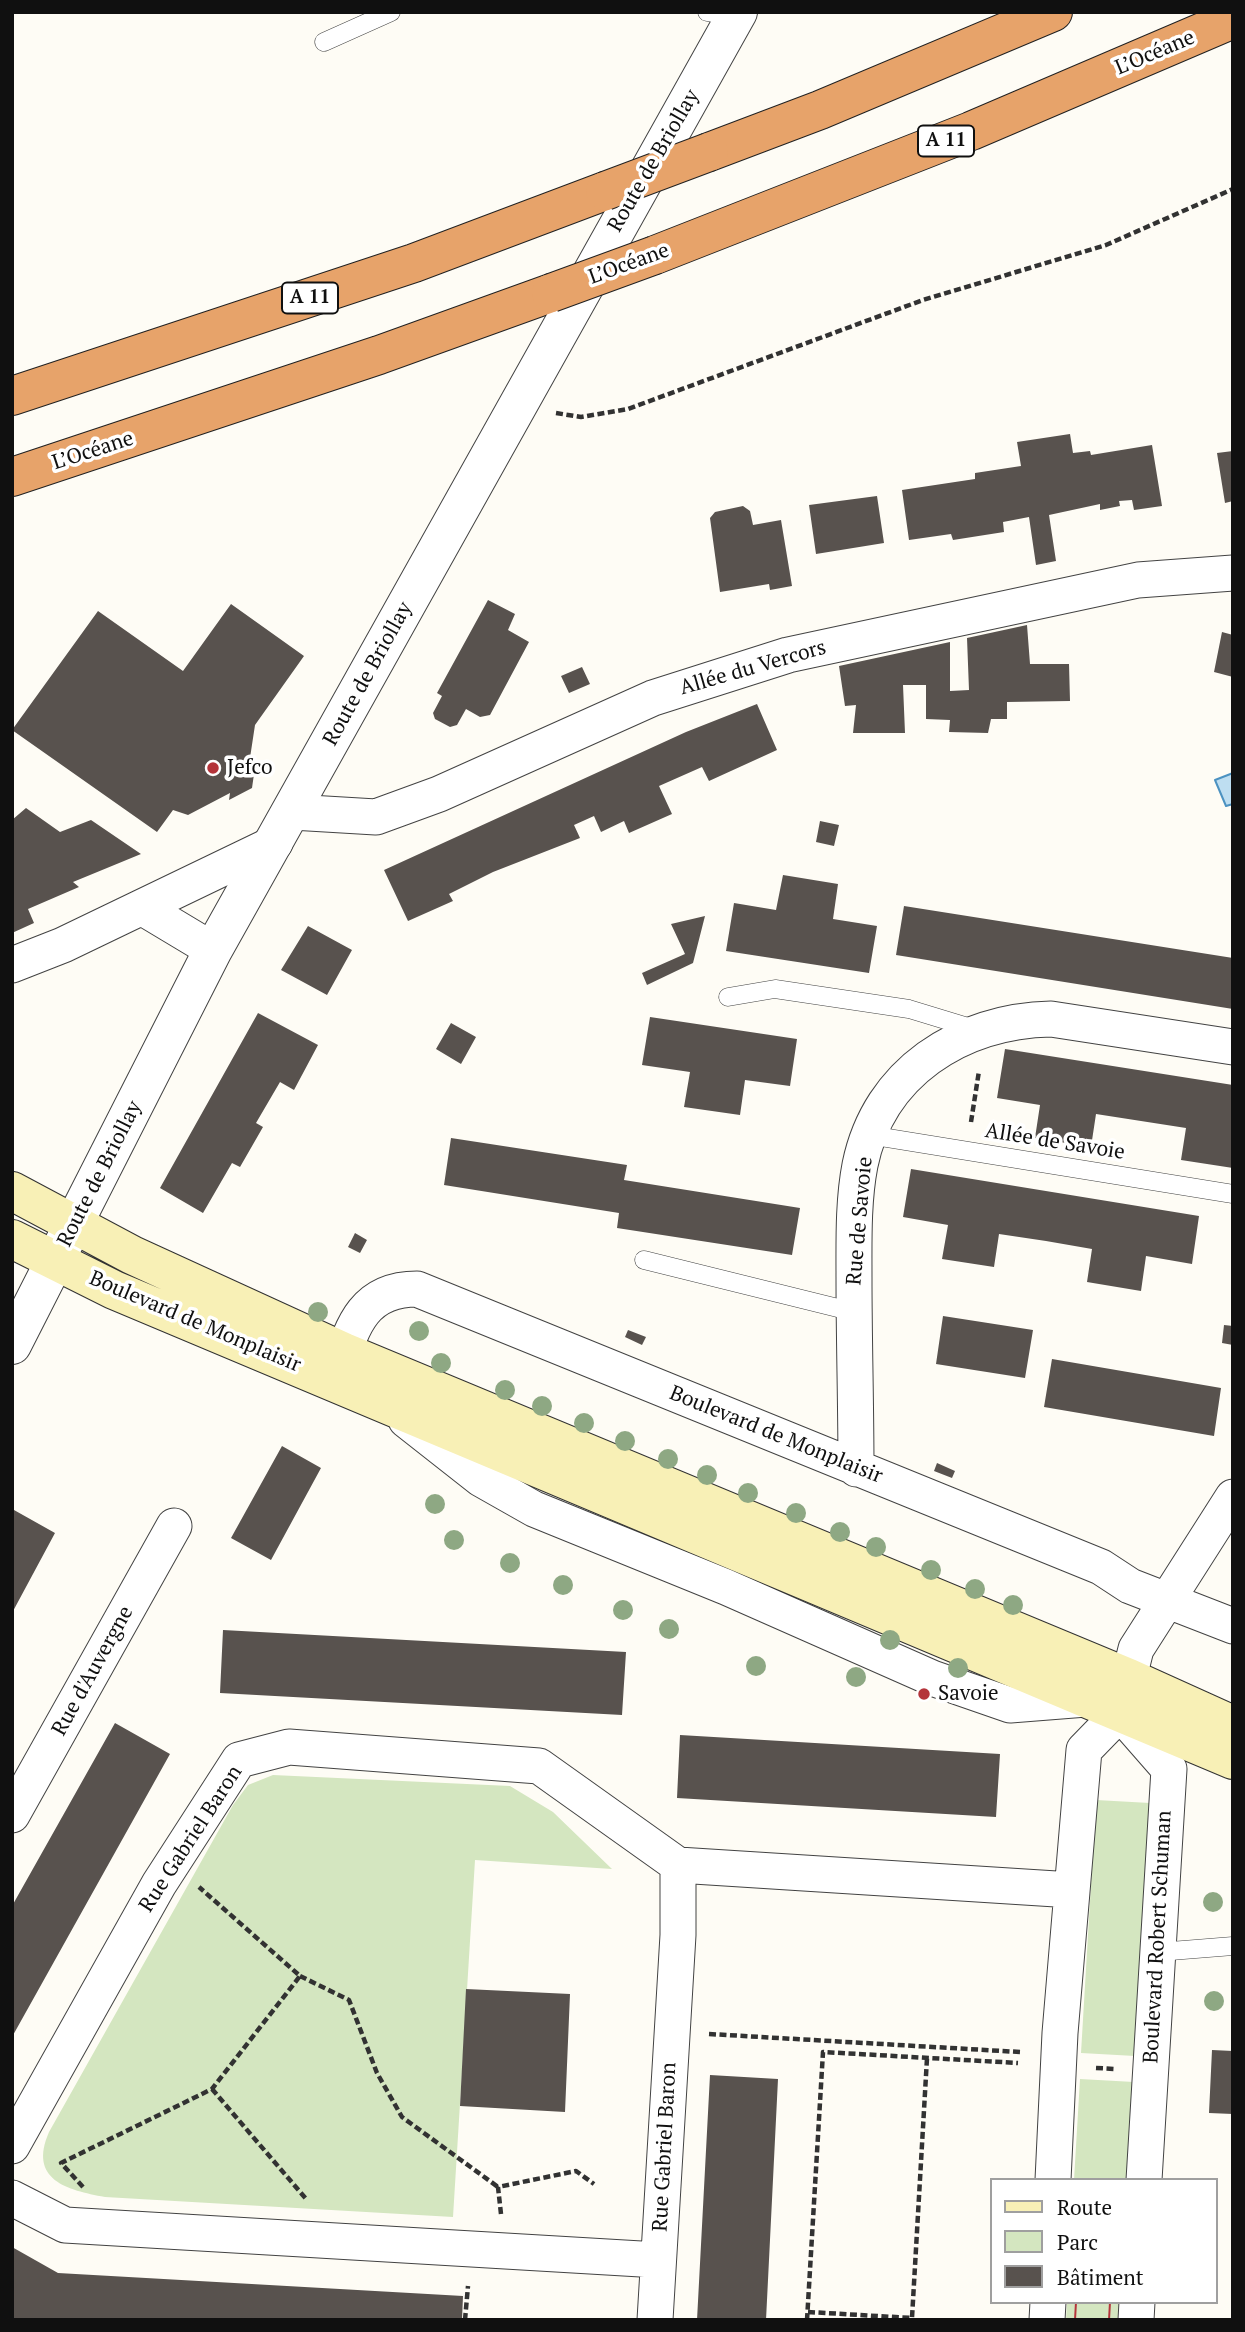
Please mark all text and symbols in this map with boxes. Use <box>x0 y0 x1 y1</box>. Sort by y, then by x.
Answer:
street label: L’Océane <box>1112 25 1198 81</box>
street label: Route de Briollay <box>603 85 705 237</box>
road number: A 11 <box>918 125 974 156</box>
street label: L’Océane <box>585 238 673 290</box>
road number: A 11 <box>282 282 338 314</box>
street label: L’Océane <box>49 426 137 476</box>
street label: Route de Briollay <box>318 598 418 750</box>
street label: Allée du Vercors <box>677 635 829 701</box>
place label: Jefco <box>227 755 273 781</box>
marker: Jefco <box>205 760 221 776</box>
street label: Route de Briollay <box>52 1097 148 1251</box>
street label: Allée de Savoie <box>983 1119 1127 1165</box>
street label: Rue de Savoie <box>842 1156 878 1286</box>
street label: Boulevard de Monplaisir <box>85 1266 305 1378</box>
street label: Boulevard de Monplaisir <box>666 1381 886 1489</box>
street label: Rue d'Auvergne <box>47 1602 139 1740</box>
place label: Savoie <box>938 1681 999 1707</box>
marker: Savoie <box>916 1686 932 1702</box>
street label: Rue Gabriel Baron <box>134 1761 248 1917</box>
street label: Boulevard Robert Schuman <box>1139 1810 1177 2064</box>
street label: Rue Gabriel Baron <box>648 2062 682 2232</box>
legend <box>990 2178 1217 2304</box>
text: Route <box>1057 2193 1112 2221</box>
text: Parc <box>1057 2228 1098 2256</box>
text: Bâtiment <box>1057 2263 1144 2291</box>

